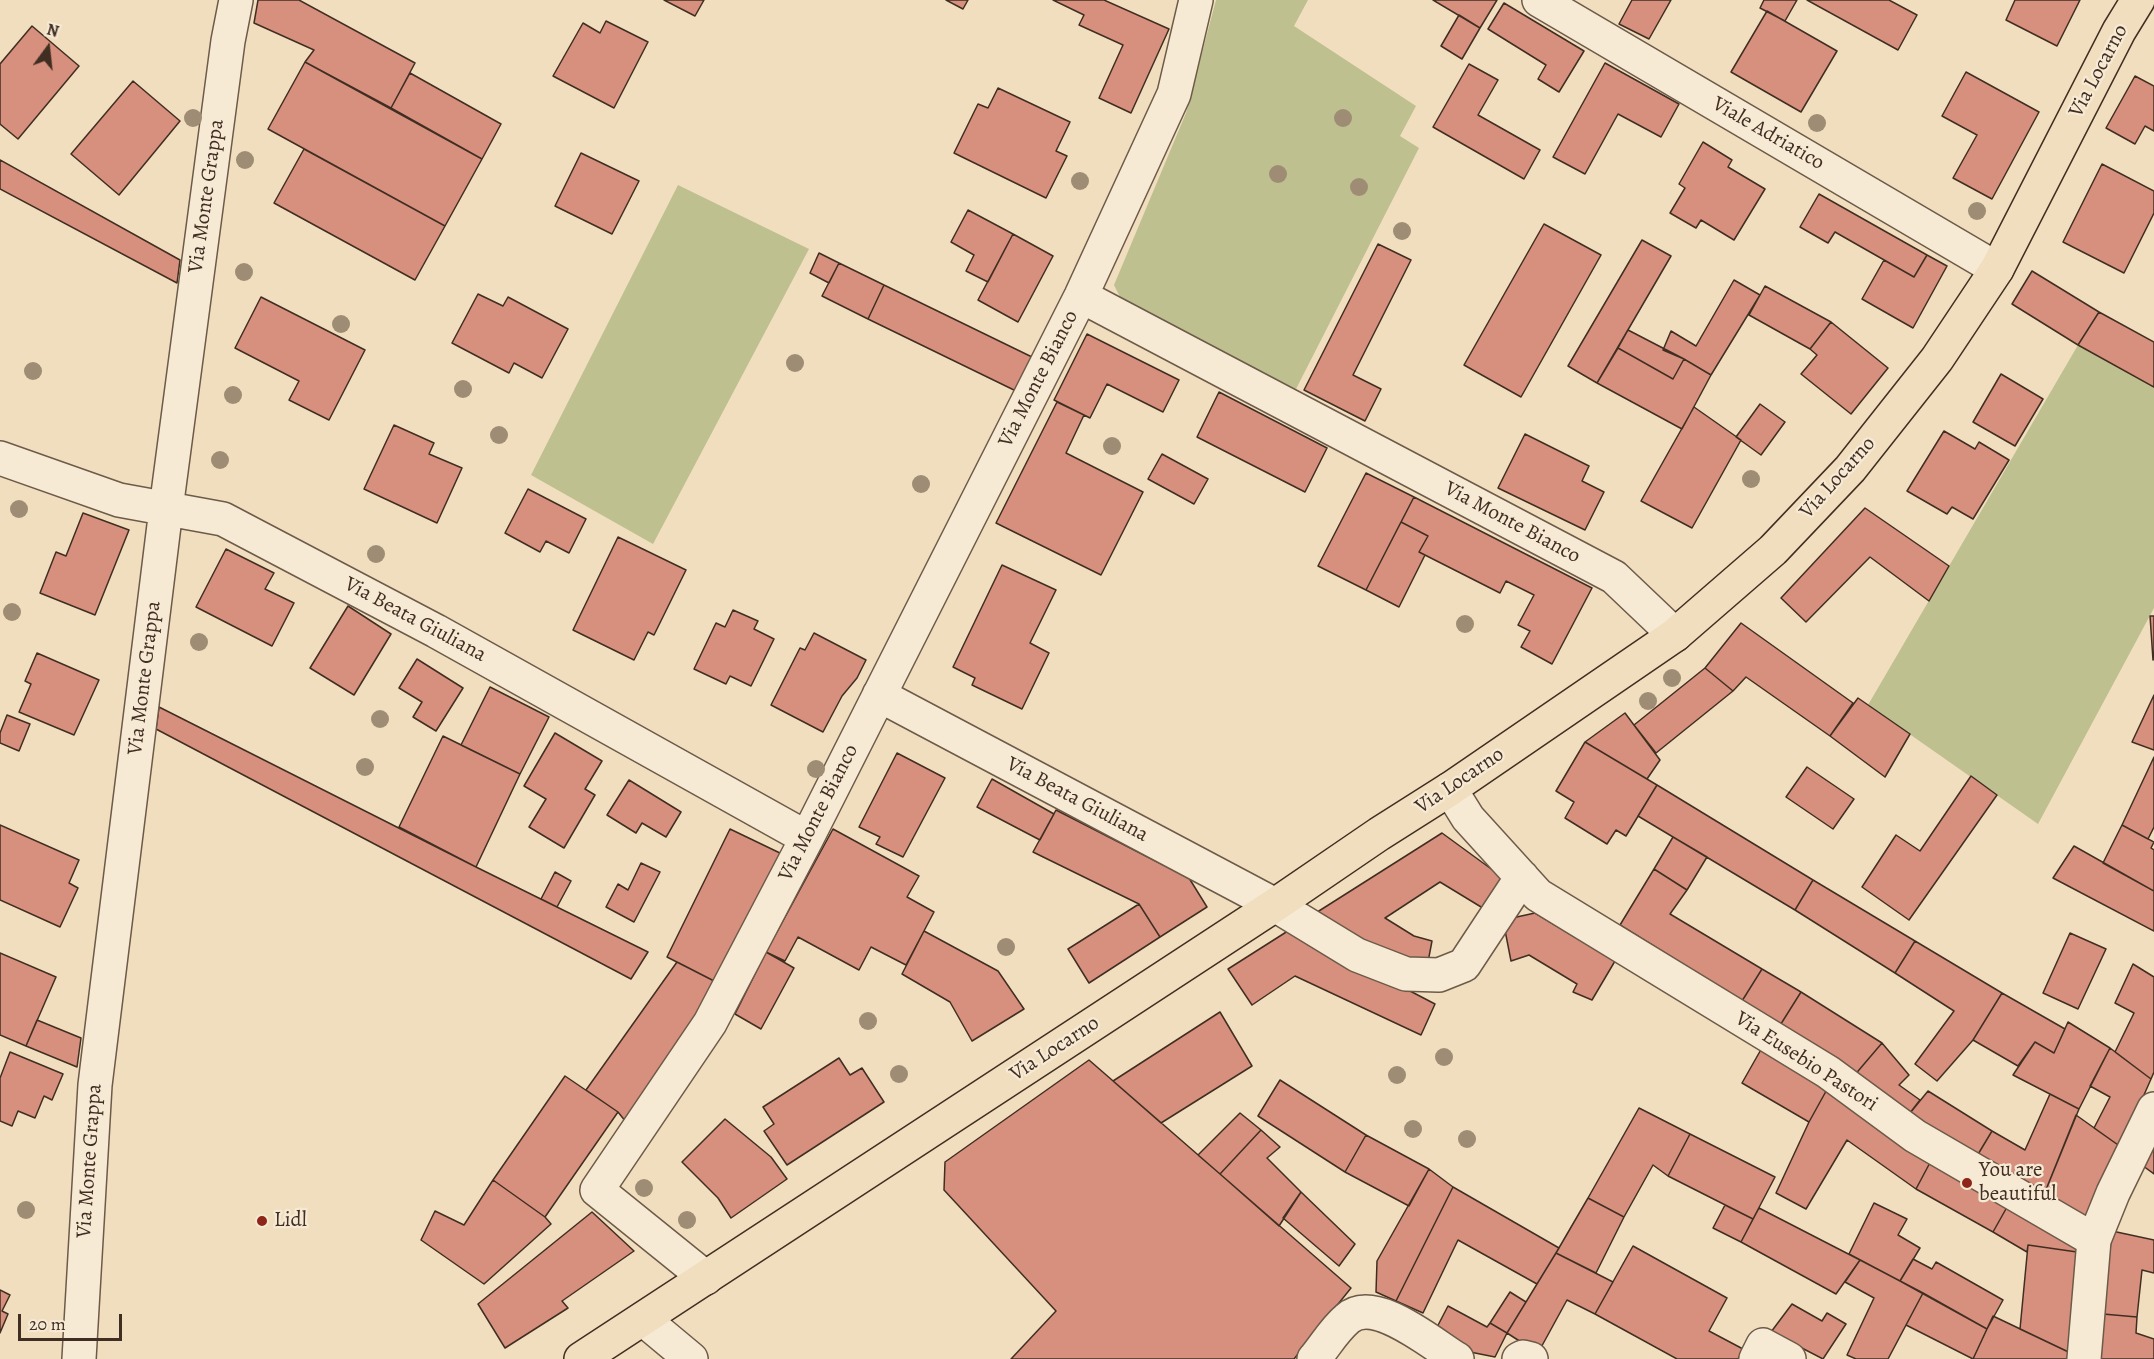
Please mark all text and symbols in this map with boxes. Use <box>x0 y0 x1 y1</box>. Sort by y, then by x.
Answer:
north arrow <box>18 18 78 78</box>
text: N <box>44 18 61 43</box>
street label: Via Locarno <box>2064 20 2134 122</box>
street label: Viale Adriatico <box>1707 92 1829 176</box>
street label: Via Monte Grappa <box>184 118 230 274</box>
street label: Via Monte Bianco <box>994 306 1084 452</box>
street label: Via Locarno <box>1795 432 1881 524</box>
street label: Via Monte Bianco <box>1440 477 1584 569</box>
street label: Via Beata Giuliana <box>340 572 490 668</box>
street label: Via Monte Grappa <box>123 600 167 756</box>
street label: Via Monte Bianco <box>774 740 864 886</box>
street label: Via Locarno <box>1411 742 1509 820</box>
street label: Via Beata Giuliana <box>1002 752 1152 848</box>
street label: Via Eusebio Pastori <box>1730 1007 1882 1117</box>
street label: Via Locarno <box>1006 1011 1104 1087</box>
street label: Via Monte Grappa <box>72 1083 108 1239</box>
place label: You are beautiful <box>1979 1158 2056 1208</box>
marker: You are beautiful <box>1960 1176 1974 1190</box>
place label: Lidl <box>274 1208 307 1234</box>
marker: Lidl <box>255 1214 269 1228</box>
scale bar <box>21 1302 124 1340</box>
text: 20 m <box>29 1312 66 1336</box>

